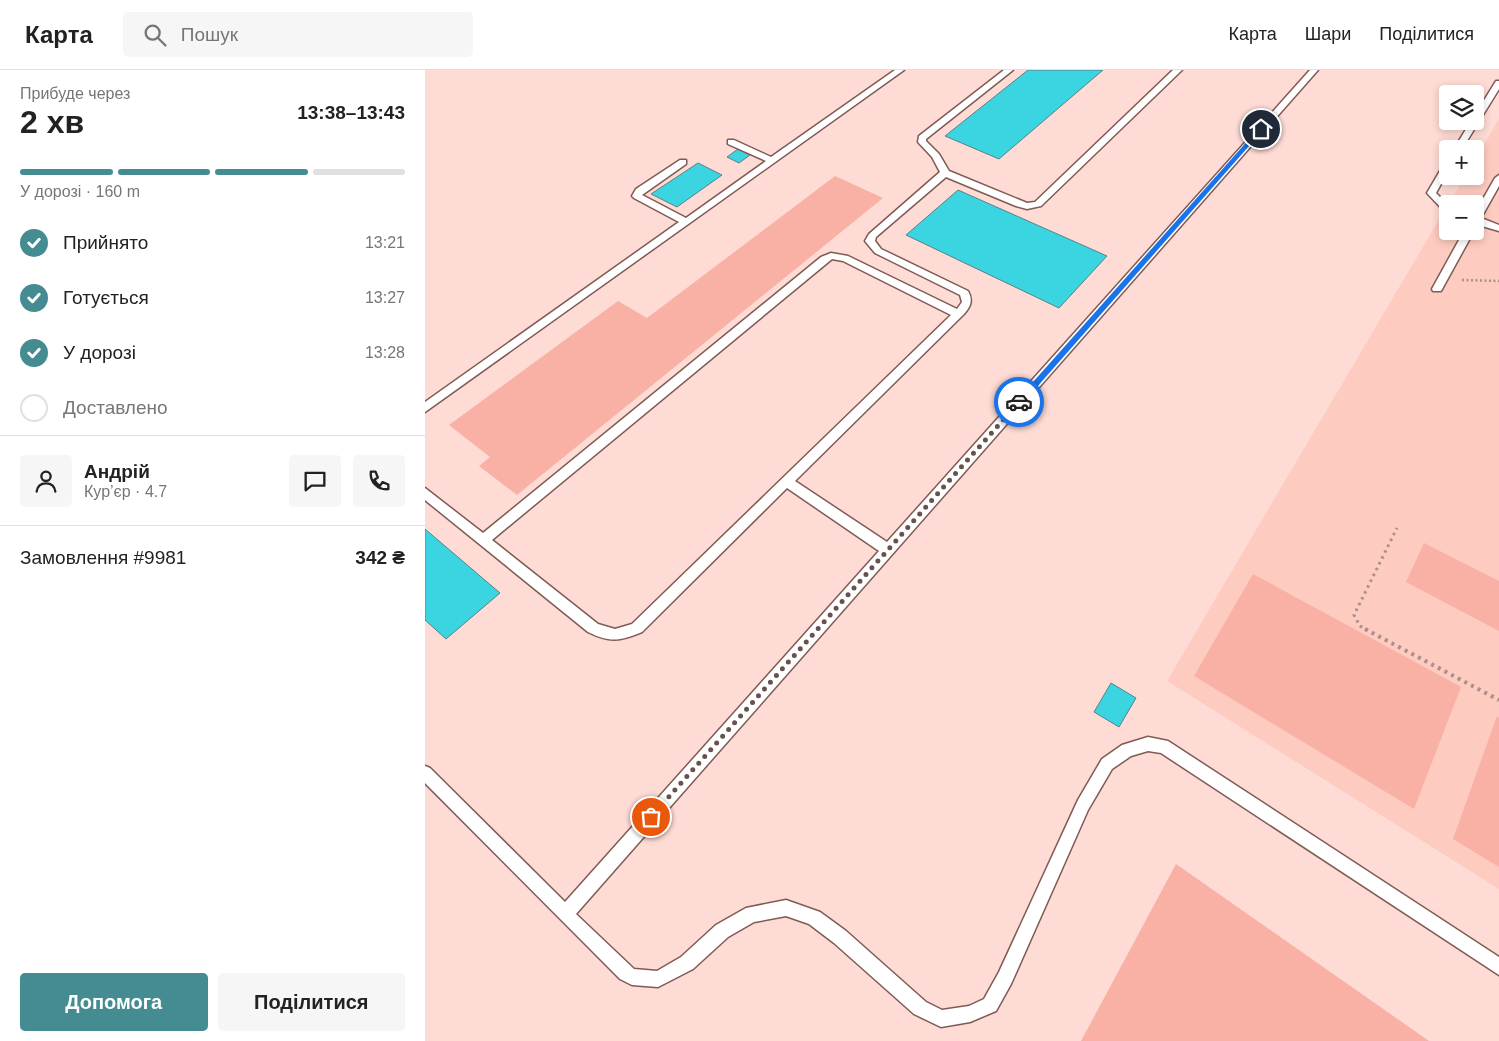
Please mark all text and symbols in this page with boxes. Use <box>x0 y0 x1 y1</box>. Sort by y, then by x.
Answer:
search box <box>123 12 473 57</box>
text: Карта <box>25 21 93 48</box>
icon: search <box>141 21 169 49</box>
text: Пошук <box>181 24 238 45</box>
text: Карта <box>1229 24 1277 44</box>
text: Шари <box>1305 24 1351 44</box>
text: Поділитися <box>1379 24 1474 44</box>
text: Прибуде через <box>20 85 130 102</box>
map controls <box>1439 85 1484 240</box>
button: layers <box>1439 85 1484 130</box>
text: 13:38–13:43 <box>297 102 405 123</box>
text: 2 хв <box>20 104 84 140</box>
pin <box>1240 108 1282 150</box>
icon: home <box>1247 115 1275 143</box>
button: + <box>1439 140 1484 185</box>
text: У дорозі · 160 m <box>20 183 140 200</box>
button: − <box>1439 195 1484 240</box>
icon: check <box>20 229 48 257</box>
text: Прийнято <box>63 232 148 253</box>
text: 13:21 <box>365 234 405 251</box>
icon: check <box>20 284 48 312</box>
text: Готується <box>63 287 149 308</box>
text: 13:27 <box>365 289 405 306</box>
icon: check <box>20 339 48 367</box>
text: У дорозі <box>63 342 136 363</box>
text: 13:28 <box>365 344 405 361</box>
courier <box>994 377 1044 427</box>
icon: car <box>1005 388 1033 416</box>
text: Доставлено <box>63 397 168 418</box>
button: person <box>20 455 72 507</box>
button: chat <box>289 455 341 507</box>
button: phone <box>353 455 405 507</box>
text: Андрій <box>84 461 150 482</box>
text: Кур’єр · 4.7 <box>84 483 167 500</box>
text: Замовлення #9981 <box>20 547 186 568</box>
text: 342 ₴ <box>355 547 405 568</box>
pin <box>630 796 672 838</box>
icon: bag <box>637 803 665 831</box>
button: Допомога <box>20 973 208 1031</box>
button: Поділитися <box>218 973 405 1031</box>

